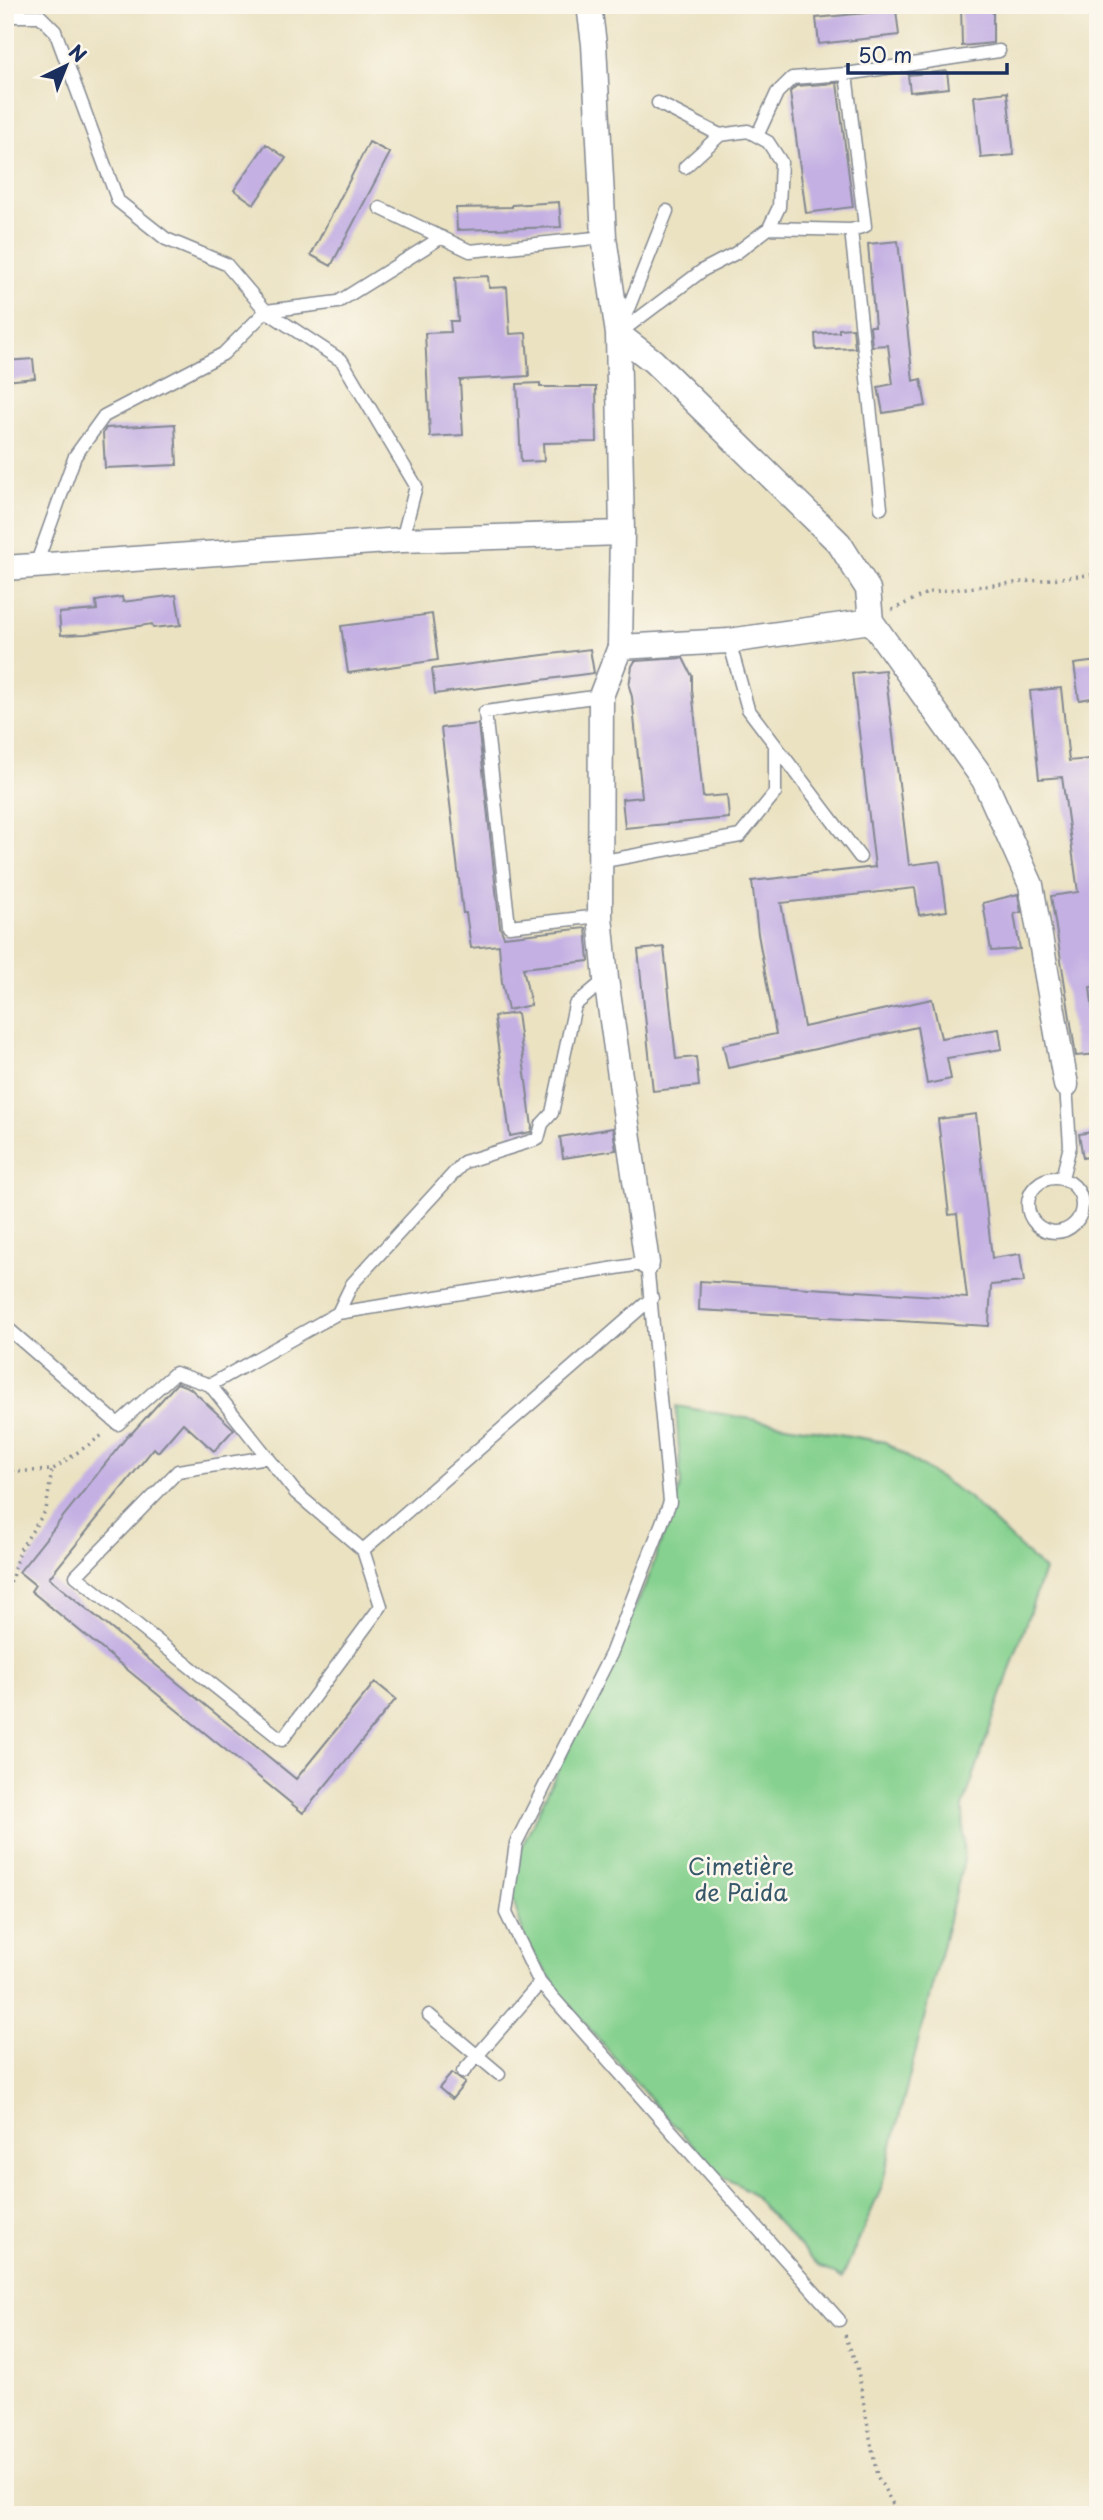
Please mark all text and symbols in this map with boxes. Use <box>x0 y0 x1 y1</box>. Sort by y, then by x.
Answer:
north arrow <box>32 32 102 102</box>
scale bar <box>848 32 1007 76</box>
text: N <box>63 37 93 68</box>
text: 50 m <box>858 38 912 70</box>
park label: Cimetière de Paida <box>688 1848 794 1909</box>

